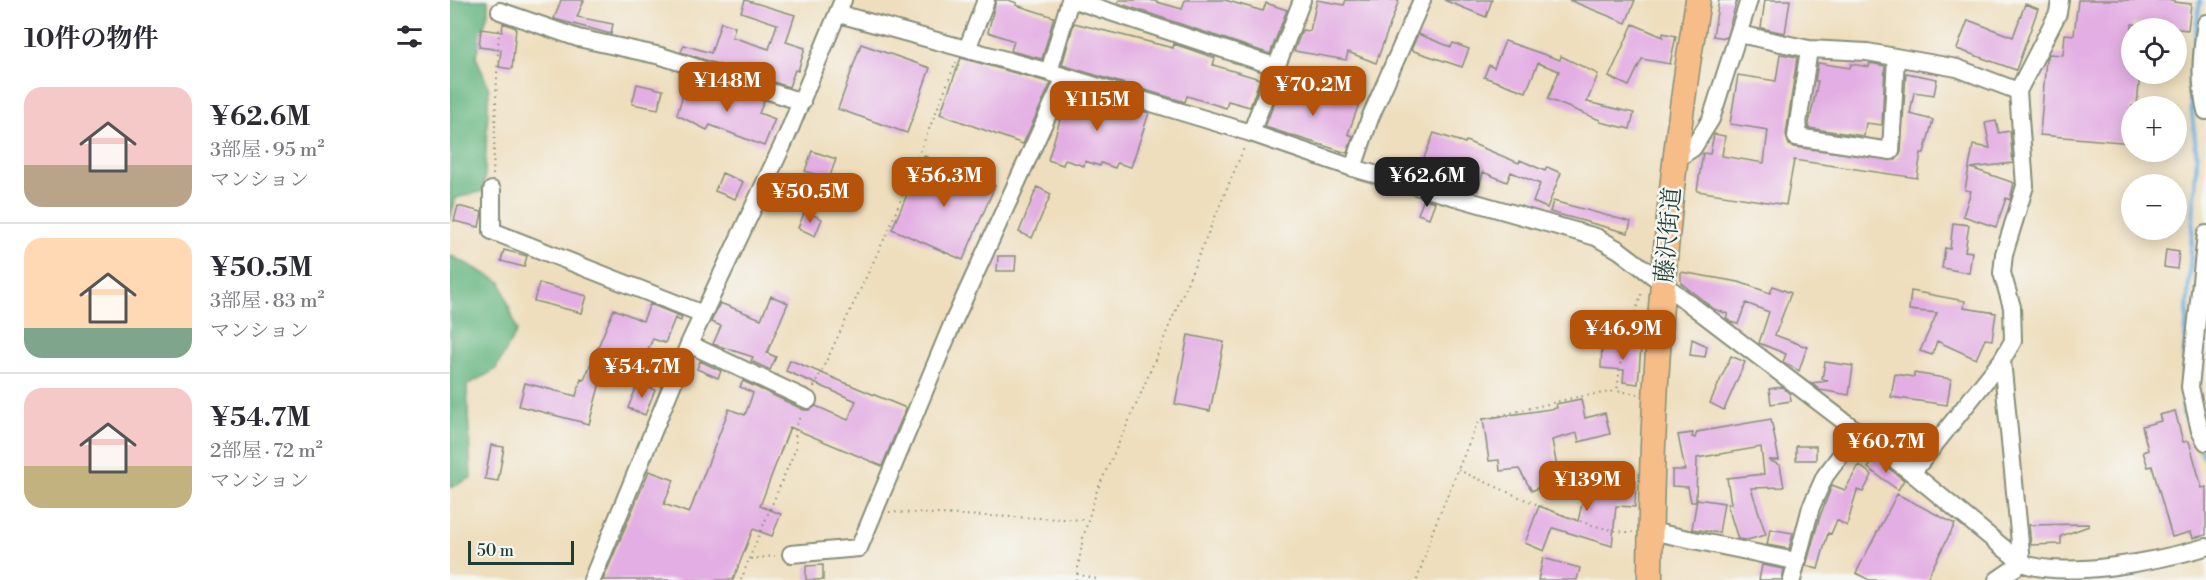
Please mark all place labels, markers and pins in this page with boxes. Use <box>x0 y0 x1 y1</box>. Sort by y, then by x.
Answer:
pin: ¥148M <box>685 62 769 113</box>
pin: ¥70.2M <box>1264 66 1362 117</box>
pin: ¥115M <box>1055 81 1139 132</box>
pin: ¥56.3M <box>895 157 993 208</box>
pin: ¥62.6M <box>1378 157 1476 208</box>
pin: ¥50.5M <box>761 173 859 224</box>
pin: ¥46.9M <box>1574 310 1672 361</box>
pin: ¥54.7M <box>593 348 691 399</box>
pin: ¥60.7M <box>1837 423 1935 474</box>
pin: ¥139M <box>1545 461 1629 512</box>

